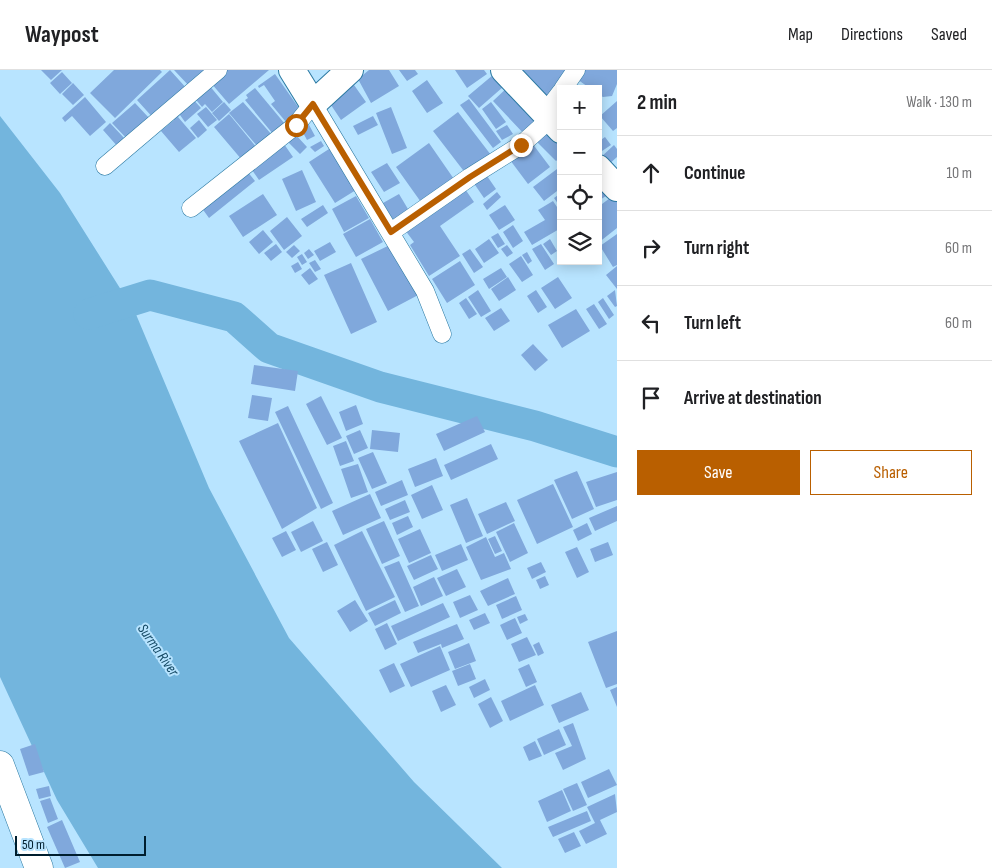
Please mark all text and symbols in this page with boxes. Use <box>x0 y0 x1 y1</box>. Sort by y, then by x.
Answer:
text: Waypost <box>25 20 99 49</box>
text: Map <box>788 24 813 45</box>
text: Directions <box>841 24 903 45</box>
text: Saved <box>931 24 967 45</box>
map controls <box>557 85 602 265</box>
button: + <box>557 85 602 130</box>
text: 2 min <box>637 90 677 115</box>
text: Walk · 130 m <box>906 93 972 112</box>
route start <box>285 114 308 137</box>
button: − <box>557 130 602 175</box>
route end <box>510 134 533 157</box>
icon: ahead <box>637 159 665 187</box>
text: Continue <box>684 162 745 185</box>
text: 10 m <box>946 164 972 183</box>
button: locate <box>557 175 602 220</box>
button: layers <box>557 220 602 265</box>
icon: right <box>637 234 665 262</box>
text: Turn right <box>684 237 749 260</box>
text: 60 m <box>945 239 972 258</box>
icon: left <box>637 309 665 337</box>
text: Turn left <box>684 312 741 335</box>
text: 60 m <box>945 314 972 333</box>
icon: arrive <box>637 384 665 412</box>
text: Arrive at destination <box>684 387 822 410</box>
button: Save <box>637 450 800 495</box>
button: Share <box>810 450 972 495</box>
water label: Surma River <box>133 620 183 681</box>
scale bar <box>15 833 146 856</box>
text: 50 m <box>22 836 45 853</box>

